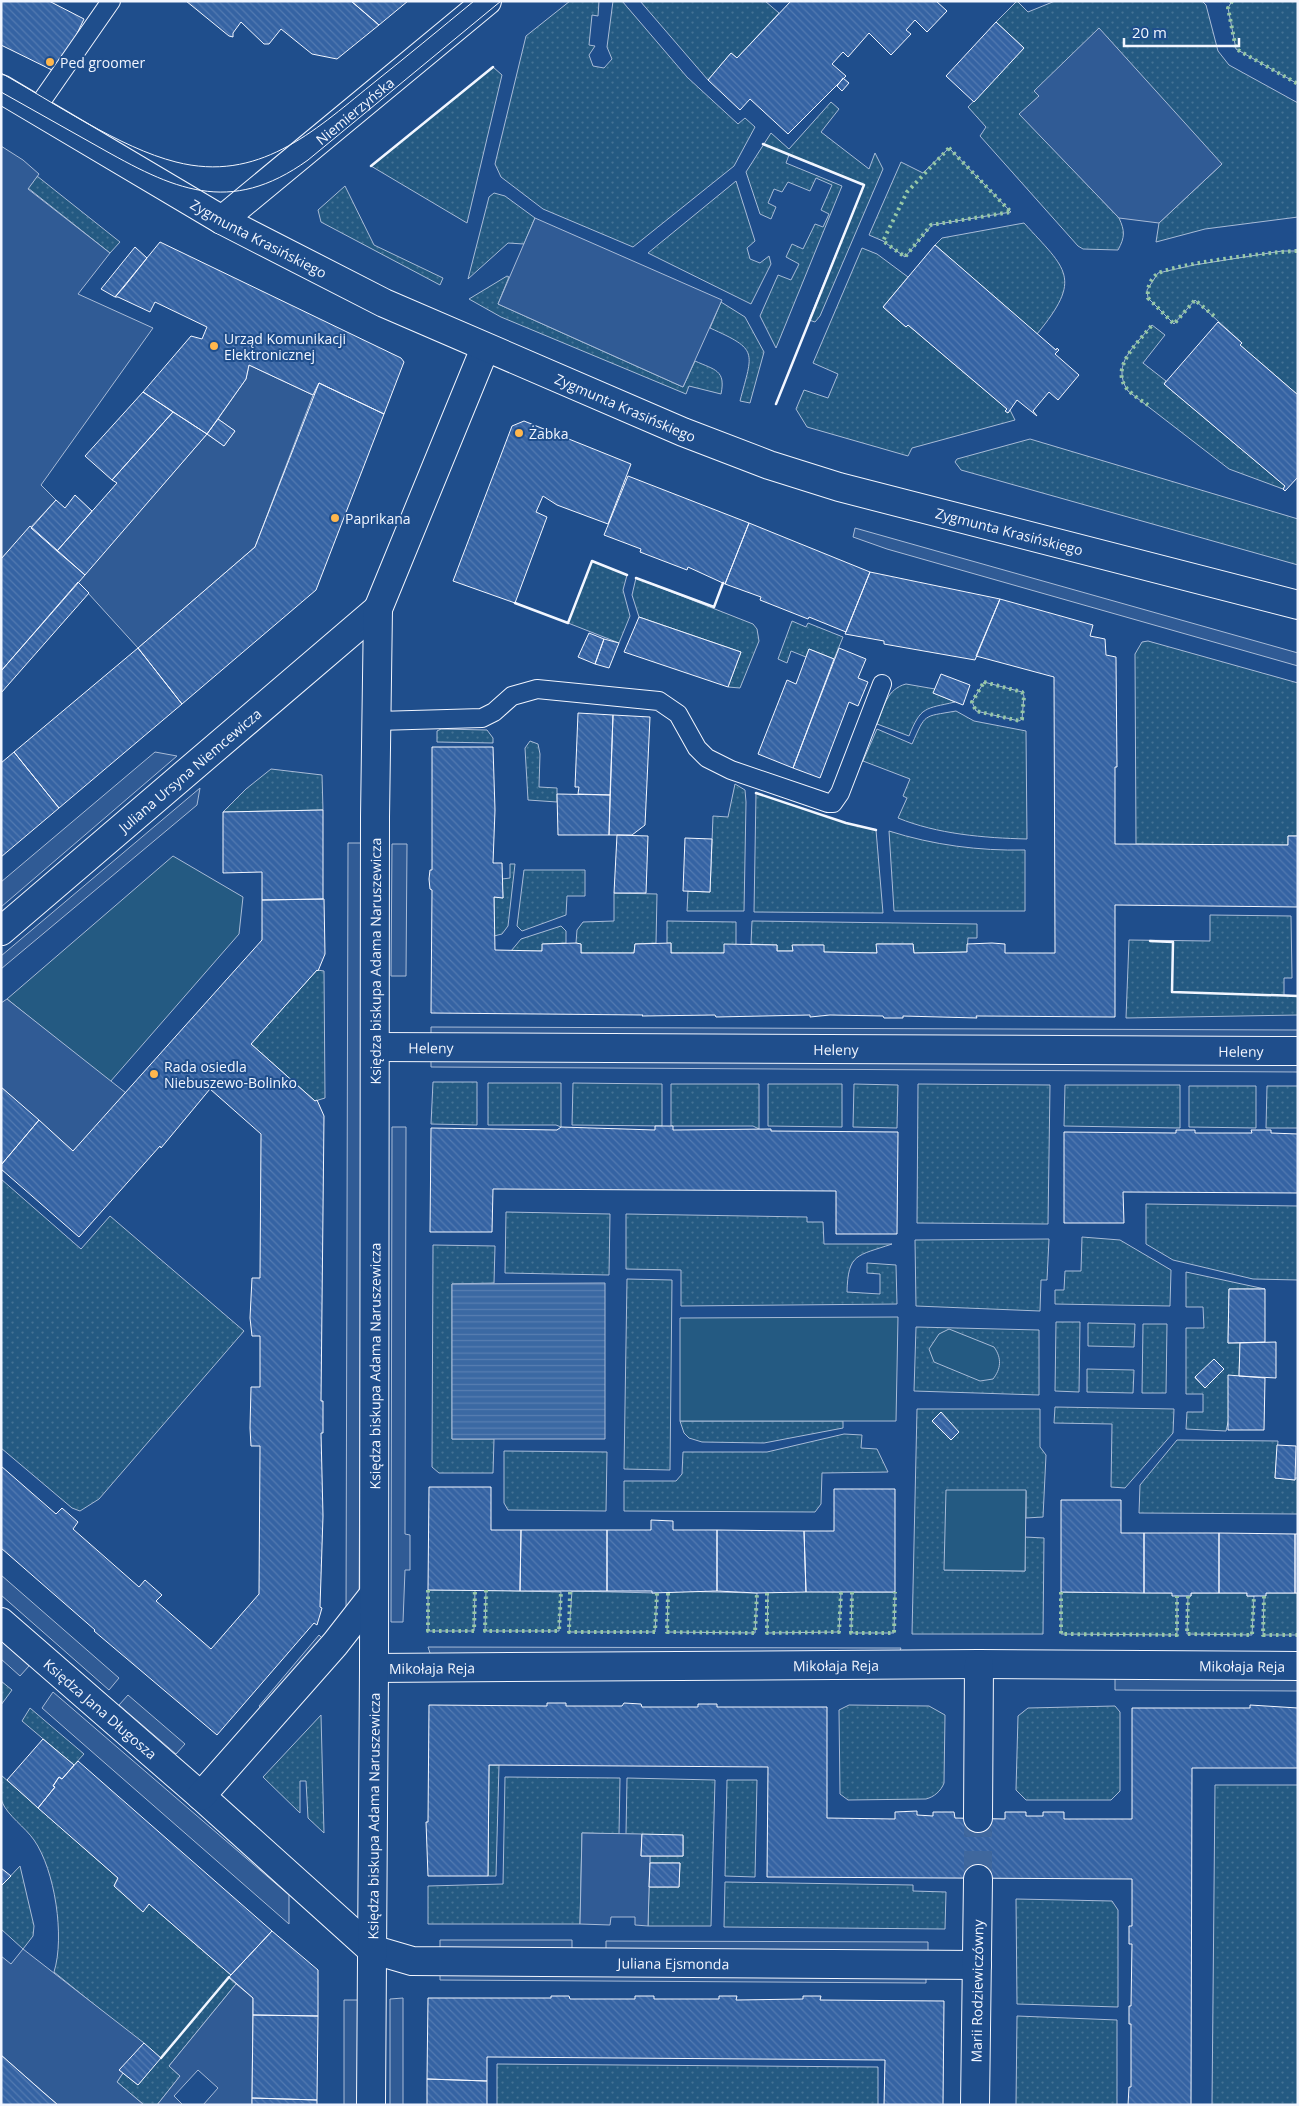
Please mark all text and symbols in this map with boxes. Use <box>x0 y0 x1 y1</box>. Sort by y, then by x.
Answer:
scale bar <box>1124 15 1239 47</box>
text: 20 m <box>1132 22 1167 42</box>
place label: Ped groomer <box>60 53 145 72</box>
marker: Ped groomer <box>44 56 56 68</box>
street label: Niemierzyńska <box>312 73 398 148</box>
street label: Zygmunta Krasińskiego <box>187 194 330 282</box>
place label: Urząd Komunikacji Elektronicznej <box>224 329 346 364</box>
marker: Urząd Komunikacji Elektronicznej <box>208 340 220 352</box>
street label: Zygmunta Krasińskiego <box>552 368 699 446</box>
place label: Żabka <box>529 424 569 443</box>
marker: Żabka <box>513 427 525 439</box>
street label: Zygmunta Krasińskiego <box>934 503 1085 559</box>
place label: Paprikana <box>345 509 411 528</box>
marker: Paprikana <box>329 512 341 524</box>
street label: Juliana Ursyna Niemcewicza <box>113 704 265 838</box>
street label: Księdza biskupa Adama Naruszewicza <box>365 838 384 1084</box>
street label: Heleny <box>408 1038 455 1057</box>
street label: Heleny <box>813 1039 860 1059</box>
street label: Heleny <box>1218 1041 1265 1060</box>
place label: Rada osiedla Niebuszewo-Bolinko <box>164 1057 297 1092</box>
marker: Rada osiedla Niebuszewo-Bolinko <box>148 1068 160 1080</box>
street label: Księdza biskupa Adama Naruszewicza <box>365 1243 384 1489</box>
street label: Księdza Jana Długosza <box>40 1654 161 1763</box>
street label: Mikołaja Reja <box>793 1655 879 1675</box>
street label: Mikołaja Reja <box>1199 1656 1285 1675</box>
street label: Mikołaja Reja <box>389 1658 475 1677</box>
street label: Księdza biskupa Adama Naruszewicza <box>363 1693 383 1939</box>
street label: Marii Rodziewiczówny <box>966 1918 987 2063</box>
street label: Juliana Ejsmonda <box>616 1953 729 1973</box>

